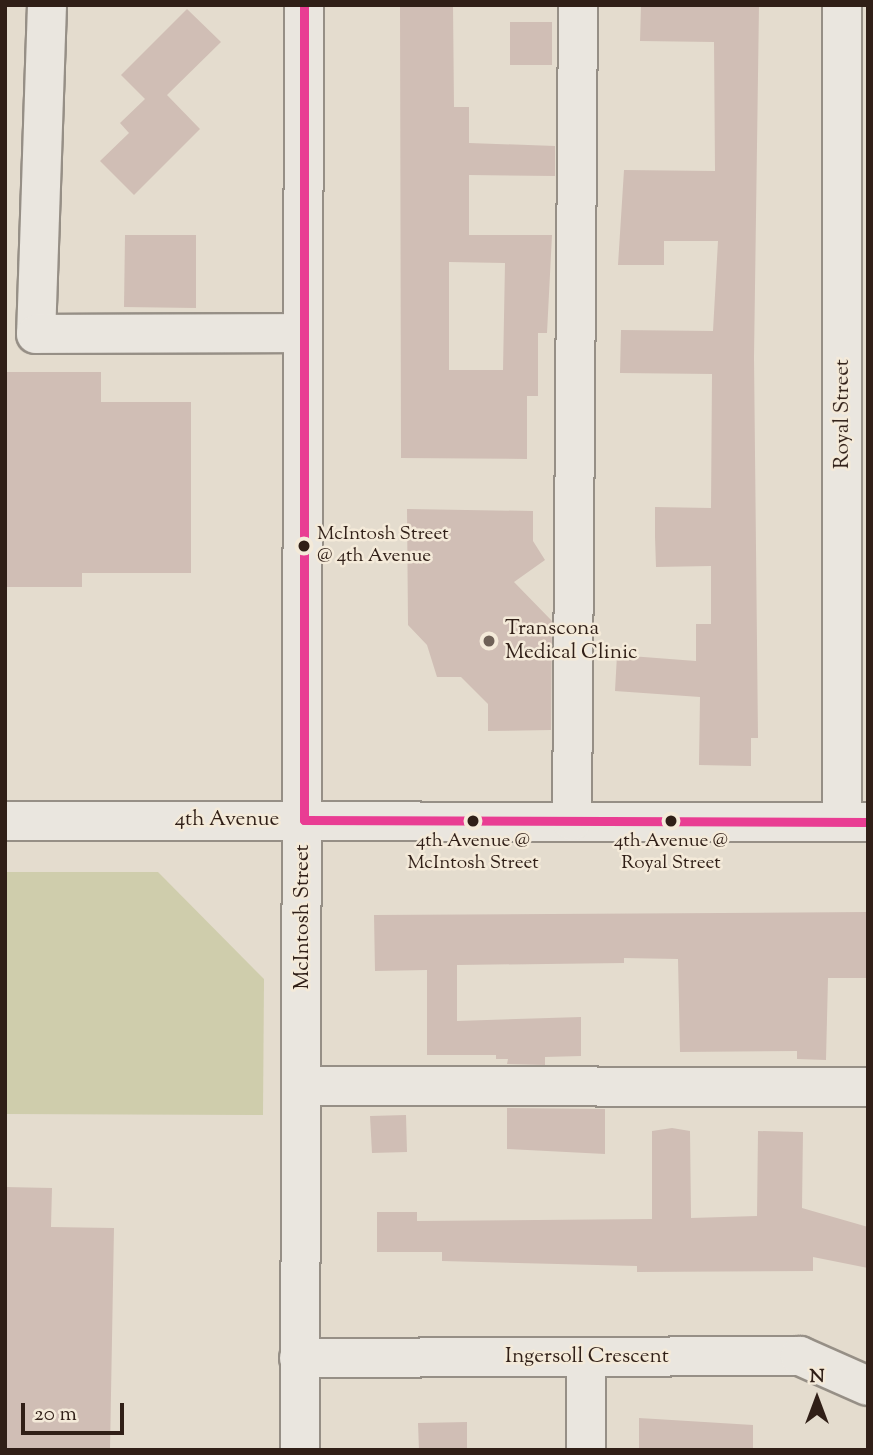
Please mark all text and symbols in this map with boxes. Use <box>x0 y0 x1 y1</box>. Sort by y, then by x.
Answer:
street label: Royal Street <box>830 359 856 469</box>
place label: McIntosh Street @ 4th Avenue <box>317 524 449 568</box>
marker: McIntosh Street @ 4th Avenue <box>297 539 311 553</box>
place label: Transcona Medical Clinic <box>505 616 638 666</box>
marker: Transcona Medical Clinic <box>479 631 499 651</box>
street label: 4th Avenue <box>175 807 279 833</box>
marker: 4th Avenue @ McIntosh Street <box>466 814 480 828</box>
marker: 4th Avenue @ Royal Street <box>664 814 678 828</box>
place label: 4th Avenue @ McIntosh Street <box>407 831 539 875</box>
place label: 4th Avenue @ Royal Street <box>614 831 728 875</box>
street label: McIntosh Street <box>290 844 316 990</box>
street label: Ingersoll Crescent <box>505 1344 669 1370</box>
north arrow <box>782 1364 852 1434</box>
text: N <box>809 1364 825 1391</box>
scale bar <box>24 1388 128 1432</box>
text: 20 m <box>34 1400 77 1430</box>

